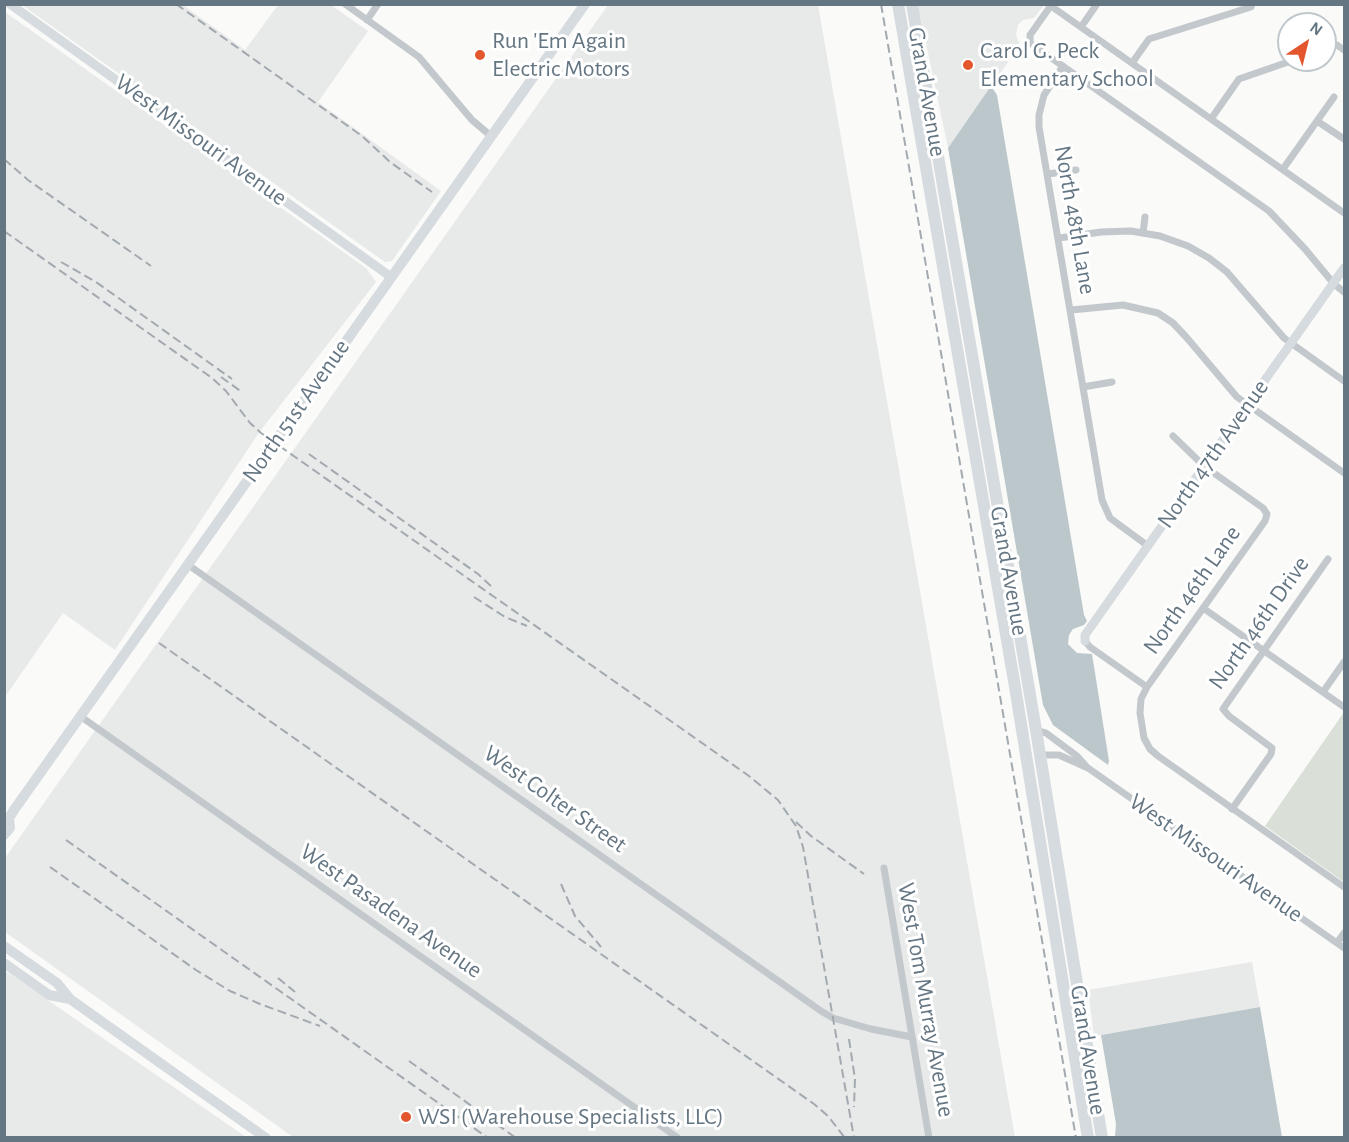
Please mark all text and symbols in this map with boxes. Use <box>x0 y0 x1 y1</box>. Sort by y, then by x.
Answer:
north arrow <box>1277 12 1337 72</box>
text: N <box>1307 19 1325 39</box>
street label: Grand Avenue <box>901 25 953 159</box>
place label: Run 'Em Again Electric Motors <box>492 27 630 83</box>
place label: Carol G. Peck Elementary School <box>980 37 1154 93</box>
marker: Run 'Em Again Electric Motors <box>473 48 487 62</box>
marker: Carol G. Peck Elementary School <box>961 58 975 72</box>
street label: West Missouri Avenue <box>109 68 293 212</box>
street label: North 48th Lane <box>1048 143 1102 297</box>
street label: North 51st Avenue <box>236 334 356 488</box>
street label: North 47th Avenue <box>1151 374 1275 534</box>
street label: Grand Avenue <box>983 504 1035 638</box>
street label: North 46th Lane <box>1137 520 1247 660</box>
street label: North 46th Drive <box>1202 551 1316 695</box>
street label: West Colter Street <box>478 739 632 859</box>
street label: West Missouri Avenue <box>1123 787 1309 929</box>
street label: West Pasadena Avenue <box>294 837 488 985</box>
street label: West Tom Murray Avenue <box>891 881 961 1119</box>
street label: Grand Avenue <box>1064 983 1112 1117</box>
place label: WSI (Warehouse Specialists, LLC) <box>418 1103 724 1131</box>
marker: WSI (Warehouse Specialists, LLC) <box>399 1110 413 1124</box>

